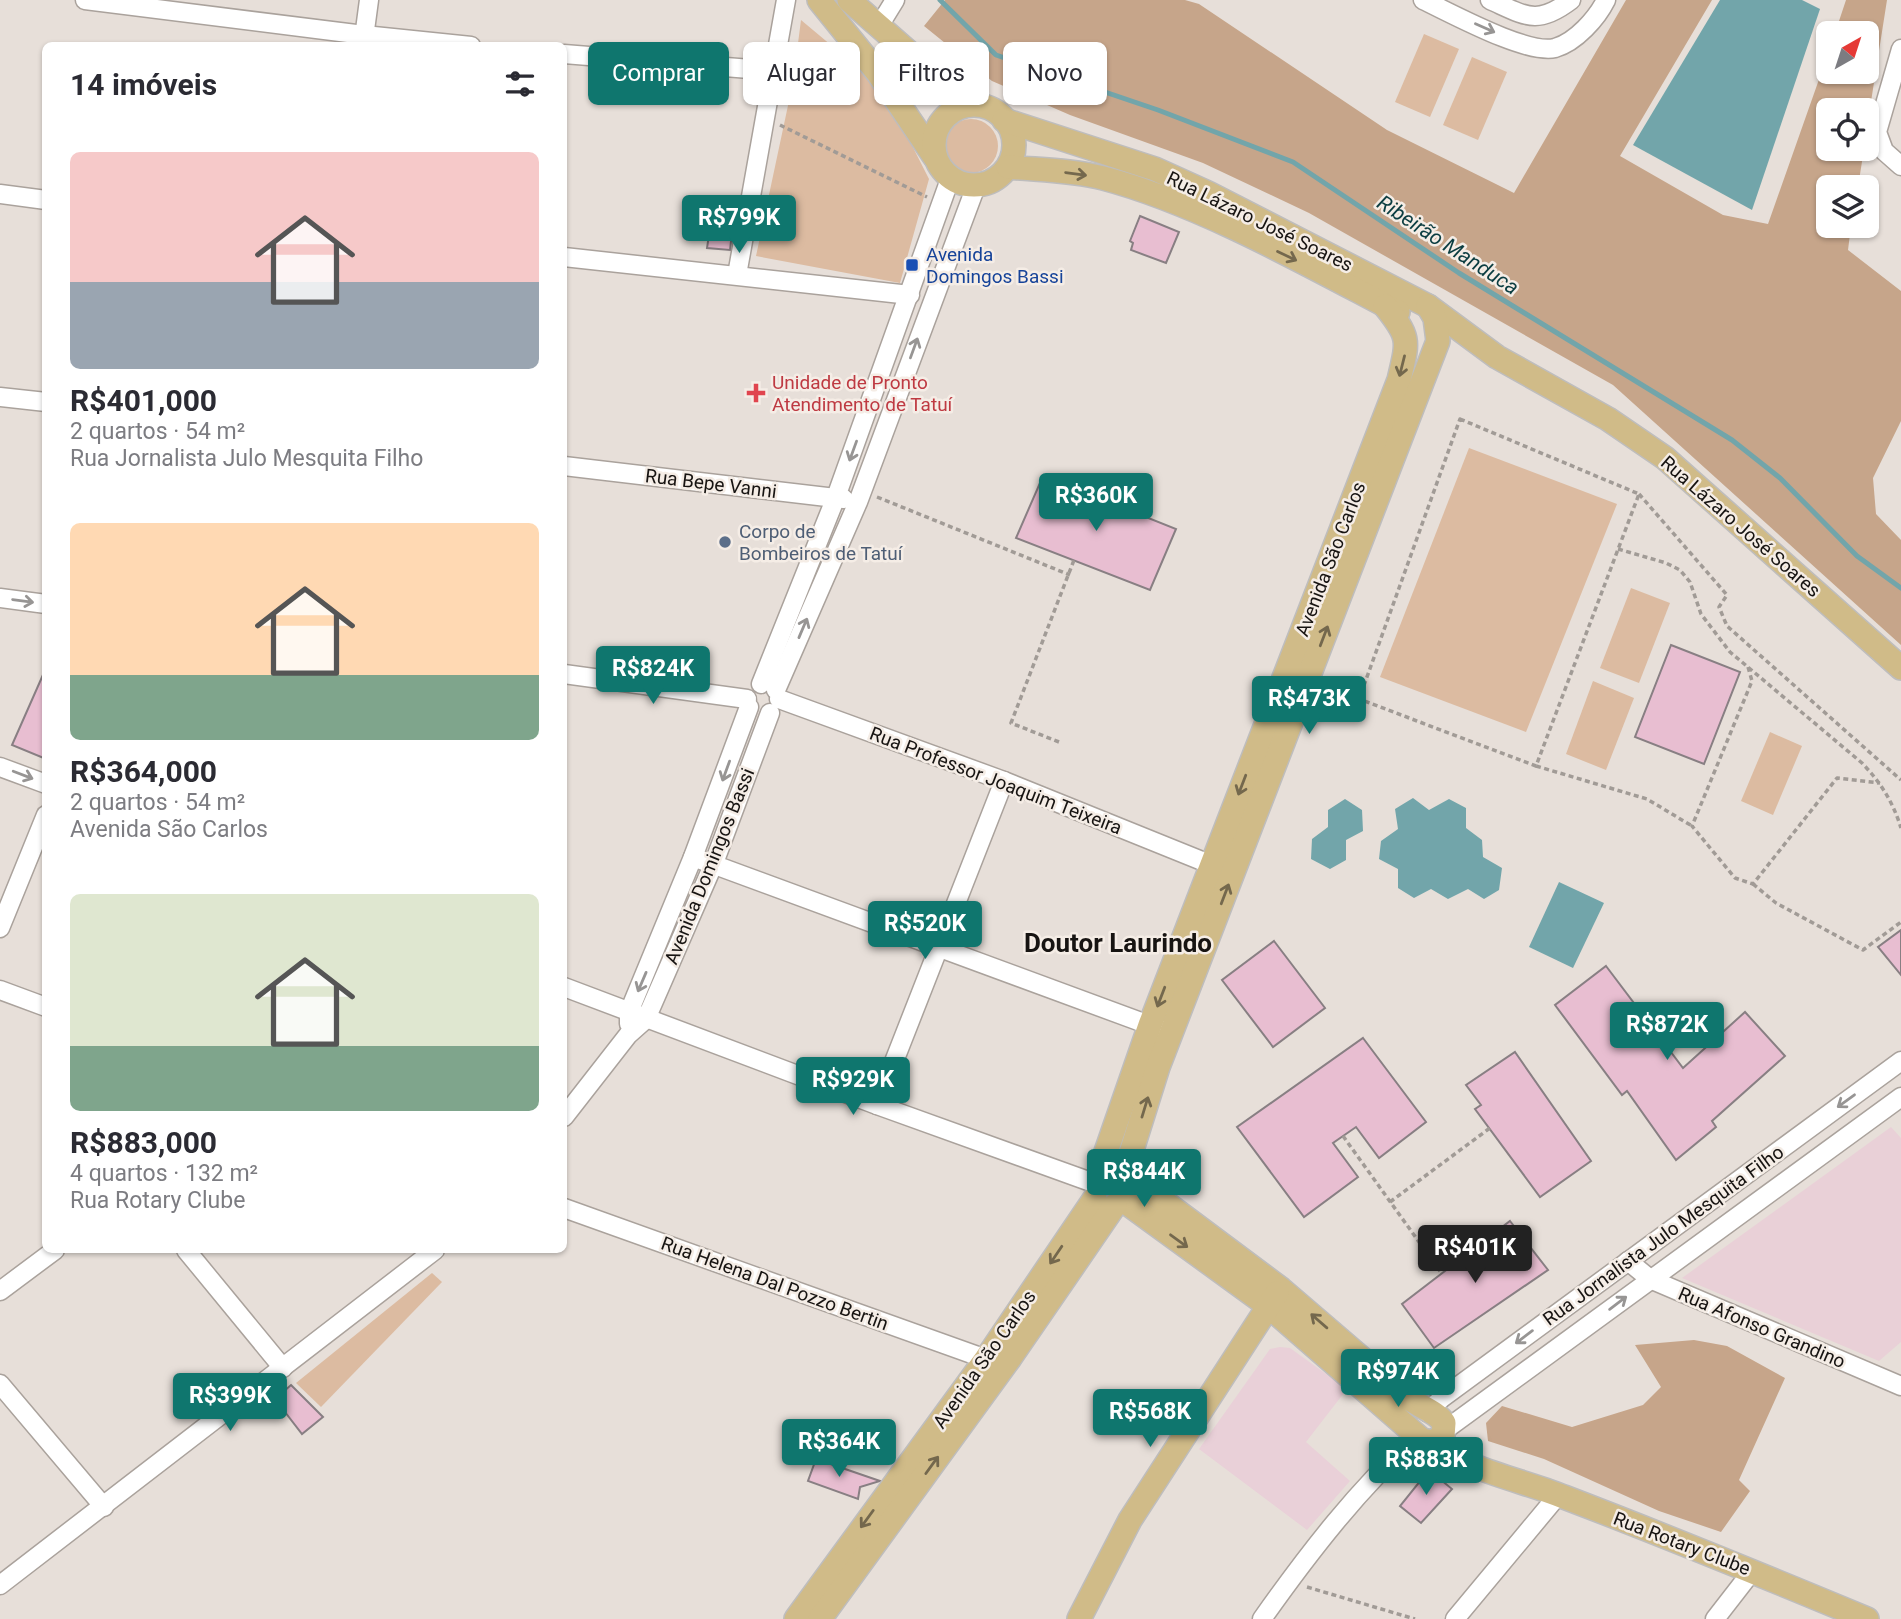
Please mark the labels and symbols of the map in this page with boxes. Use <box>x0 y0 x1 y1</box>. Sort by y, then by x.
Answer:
north arrow <box>1816 21 1880 84</box>
one-way arrow <box>1474 22 1495 35</box>
street label: Rua Lázaro José Soares <box>1163 166 1356 276</box>
one-way arrow <box>1064 168 1087 181</box>
water label: Ribeirão Manduca <box>1373 190 1523 300</box>
pin: R$799K <box>682 196 796 255</box>
place label: Avenida Domingos Bassi <box>926 243 1064 288</box>
one-way arrow <box>1276 249 1297 263</box>
marker: Avenida Domingos Bassi <box>904 257 920 273</box>
one-way arrow <box>909 338 921 360</box>
one-way arrow <box>1395 354 1408 377</box>
place label: Unidade de Pronto Atendimento de Tatuí <box>772 371 954 416</box>
marker: Unidade de Pronto Atendimento de Tatuí <box>746 383 766 403</box>
one-way arrow <box>846 439 858 461</box>
street label: Rua Lázaro José Soares <box>1656 451 1825 602</box>
street label: Rua Bepe Vanni <box>644 464 778 503</box>
pin: R$360K <box>1039 474 1153 533</box>
street label: Avenida São Carlos <box>1290 479 1371 640</box>
place label: Corpo de Bombeiros de Tatuí <box>739 520 904 565</box>
marker: Corpo de Bombeiros de Tatuí <box>717 534 733 550</box>
one-way arrow <box>11 595 34 608</box>
one-way arrow <box>797 618 810 639</box>
one-way arrow <box>1318 625 1331 647</box>
pin: R$824K <box>596 646 710 706</box>
pin: R$473K <box>1252 676 1366 736</box>
street label: Rua Professor Joaquim Teixeira <box>866 722 1125 839</box>
one-way arrow <box>718 759 731 781</box>
street label: Avenida Domingos Bassi <box>660 765 759 968</box>
one-way arrow <box>11 770 33 782</box>
one-way arrow <box>1235 773 1248 795</box>
one-way arrow <box>1220 884 1233 906</box>
pin: R$520K <box>868 902 982 961</box>
district label: Doutor Laurindo <box>1024 928 1212 958</box>
one-way arrow <box>634 971 647 992</box>
one-way arrow <box>1153 986 1166 1008</box>
pin: R$872K <box>1610 1002 1724 1062</box>
pin: R$929K <box>796 1058 910 1117</box>
one-way arrow <box>1837 1094 1856 1109</box>
one-way arrow <box>1139 1096 1152 1118</box>
street label: Rua Jornalista Julo Mesquita Filho <box>1538 1140 1788 1331</box>
pin: R$844K <box>1087 1150 1201 1209</box>
pin: R$401K <box>1418 1226 1532 1285</box>
street label: Rua Helena Dal Pozzo Bertin <box>658 1232 892 1335</box>
one-way arrow <box>1169 1234 1188 1248</box>
one-way arrow <box>1049 1245 1064 1264</box>
street label: Rua Afonso Grandino <box>1675 1282 1849 1373</box>
street label: Avenida São Carlos <box>928 1286 1041 1433</box>
one-way arrow <box>1609 1295 1627 1310</box>
one-way arrow <box>1310 1313 1328 1329</box>
one-way arrow <box>1515 1330 1534 1345</box>
pin: R$974K <box>1341 1350 1455 1409</box>
pin: R$399K <box>173 1374 287 1433</box>
pin: R$568K <box>1093 1390 1207 1449</box>
pin: R$364K <box>782 1420 896 1479</box>
pin: R$883K <box>1369 1438 1483 1497</box>
one-way arrow <box>925 1456 940 1475</box>
street label: Rua Rotary Clube <box>1610 1507 1754 1580</box>
one-way arrow <box>860 1510 875 1529</box>

